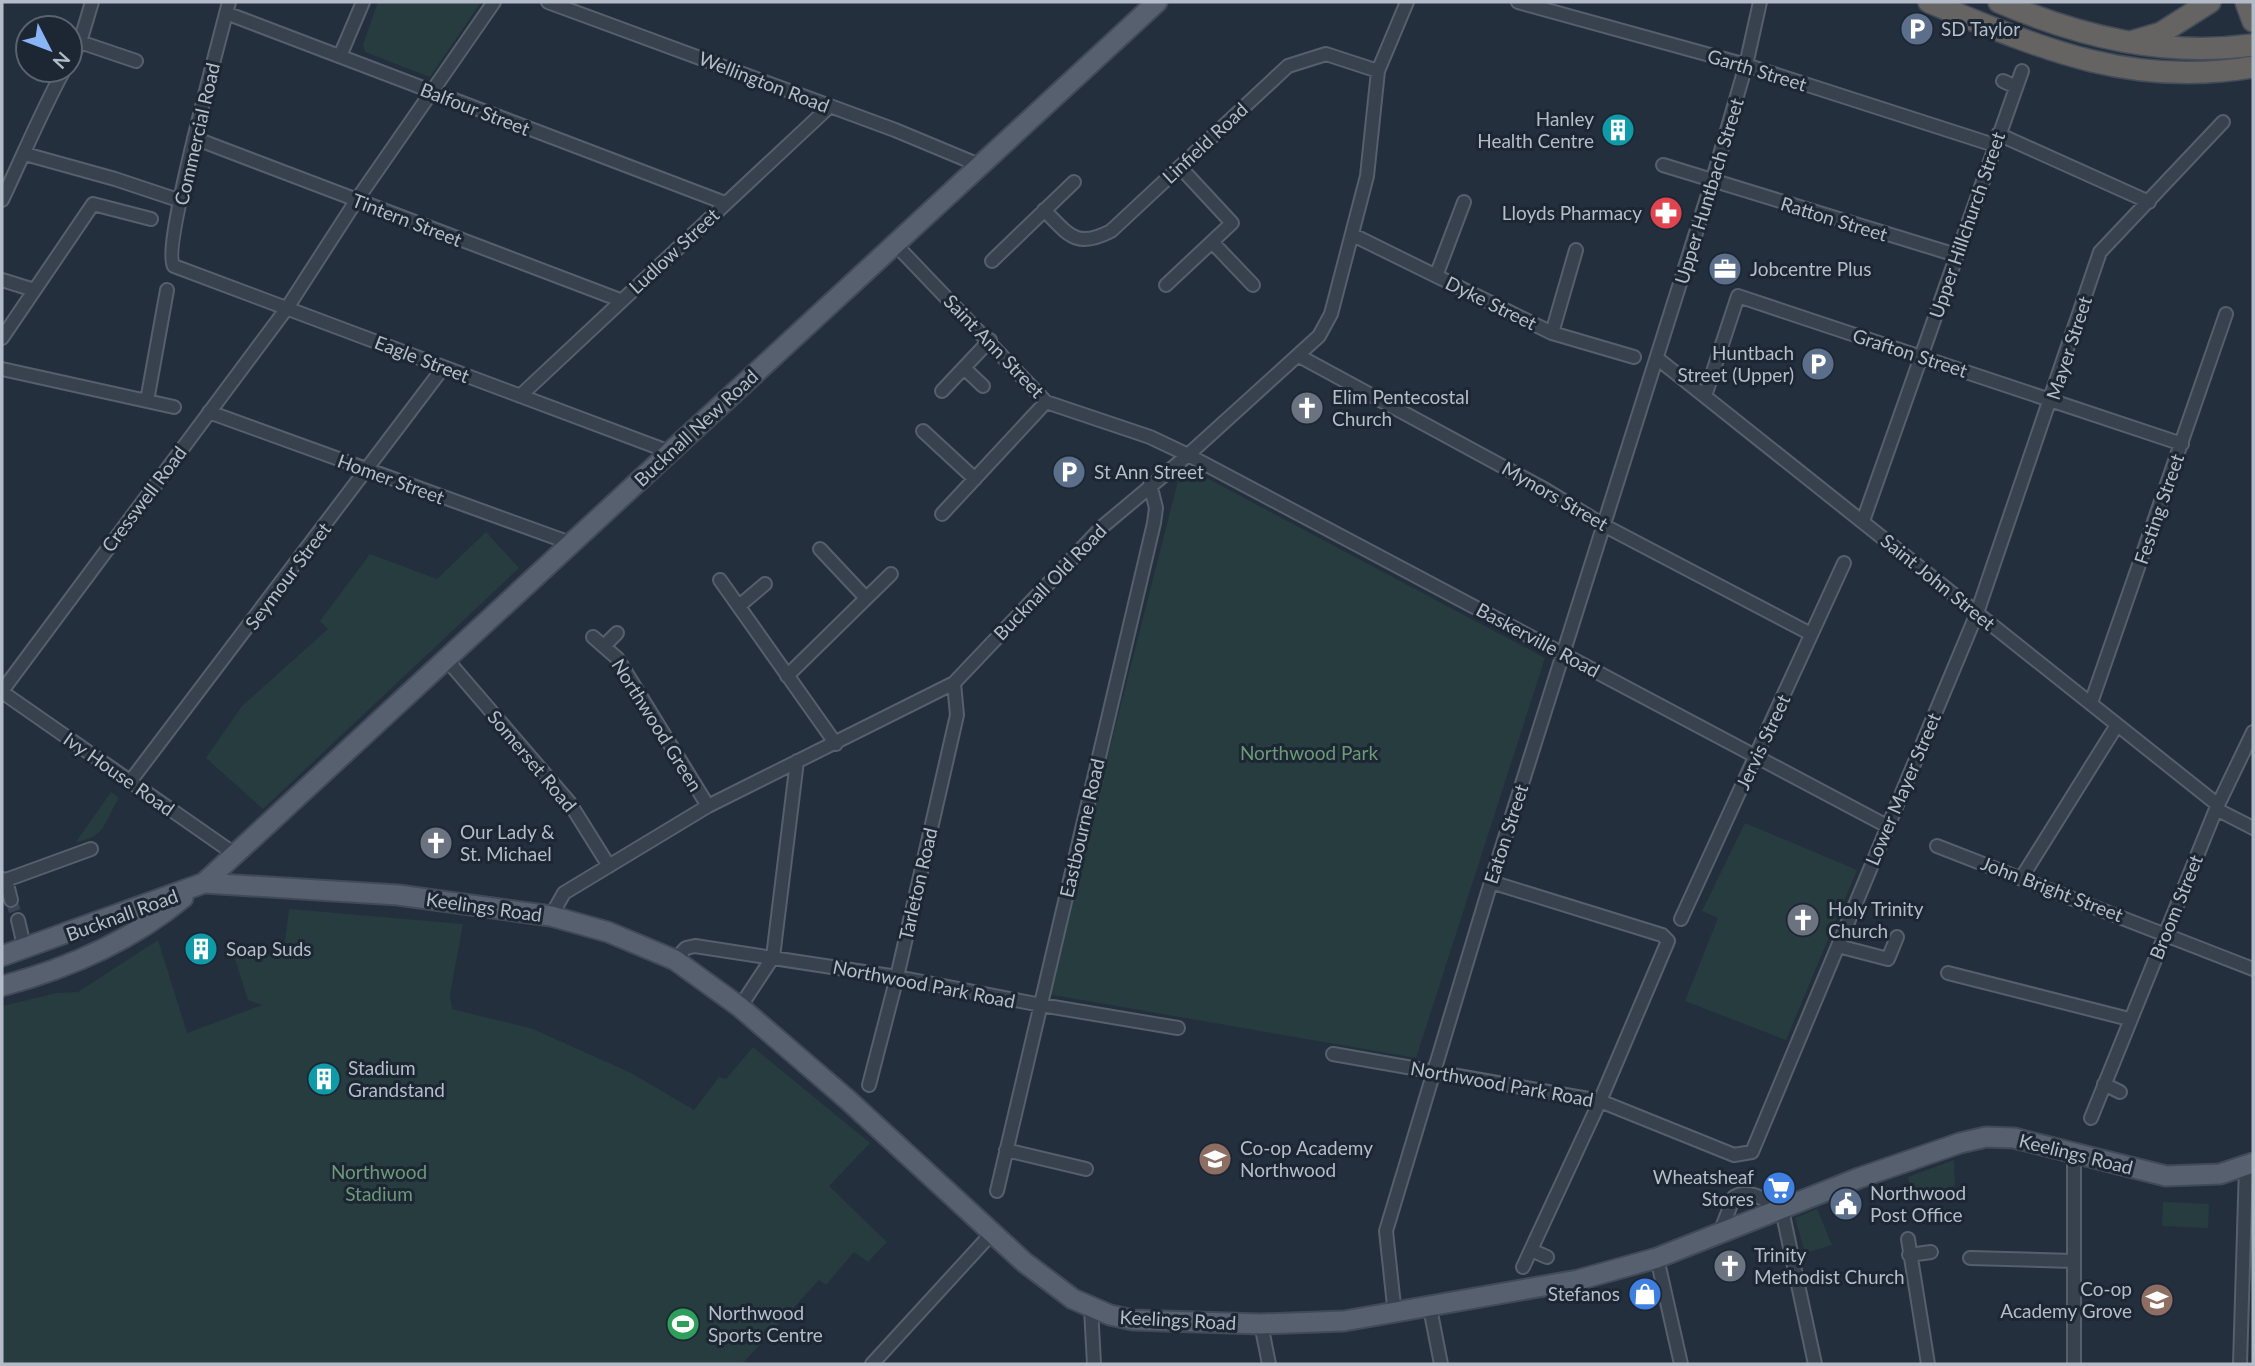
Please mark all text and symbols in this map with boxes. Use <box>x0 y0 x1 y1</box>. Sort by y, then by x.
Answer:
parking icon: SD Taylor <box>1898 10 1936 48</box>
north arrow <box>14 14 84 84</box>
place label: SD Taylor <box>1941 17 2020 40</box>
street label: Garth Street <box>1705 44 1810 96</box>
street label: Wellington Road <box>696 46 833 117</box>
text: N <box>49 48 75 74</box>
street label: Commercial Road <box>169 60 224 207</box>
street label: Balfour Street <box>417 77 533 140</box>
street label: Upper Huntbach Street <box>1669 95 1748 287</box>
street label: Linfield Road <box>1157 97 1252 188</box>
place label: Hanley Health Centre <box>1477 107 1594 152</box>
building icon: Hanley Health Centre <box>1599 111 1637 149</box>
street label: Upper Hillchurch Street <box>1924 128 2009 321</box>
street label: Tintern Street <box>349 188 465 251</box>
street label: Ratton Street <box>1778 191 1890 246</box>
pharmacy icon: Lloyds Pharmacy <box>1647 194 1685 232</box>
place label: Lloyds Pharmacy <box>1502 201 1642 224</box>
street label: Ludlow Street <box>624 203 724 298</box>
office icon: Jobcentre Plus <box>1706 250 1744 288</box>
place label: Jobcentre Plus <box>1750 257 1871 280</box>
street label: Dyke Street <box>1442 271 1541 334</box>
street label: Saint Ann Street <box>939 289 1050 402</box>
street label: Mayer Street <box>2041 293 2096 403</box>
street label: Grafton Street <box>1850 323 1970 382</box>
street label: Eagle Street <box>372 330 473 387</box>
place label: Huntbach Street (Upper) <box>1677 341 1794 386</box>
parking icon: Huntbach Street (Upper) <box>1799 345 1837 383</box>
street label: Bucknall New Road <box>629 364 762 491</box>
place label: Elim Pentecostal Church <box>1332 385 1469 430</box>
church icon: Elim Pentecostal Church <box>1288 389 1326 427</box>
street label: Cresswell Road <box>96 441 191 556</box>
street label: Homer Street <box>335 449 448 509</box>
street label: Festing Street <box>2129 450 2188 567</box>
parking icon: St Ann Street <box>1050 453 1088 491</box>
street label: Mynors Street <box>1498 456 1613 535</box>
place label: St Ann Street <box>1094 460 1204 483</box>
street label: Seymour Street <box>240 517 335 634</box>
street label: Bucknall Old Road <box>988 519 1111 644</box>
street label: Saint John Street <box>1877 529 2000 635</box>
street label: Baskerville Road <box>1473 597 1604 682</box>
street label: Northwood Green <box>607 654 707 795</box>
street label: Jervis Street <box>1731 690 1795 793</box>
street label: Somerset Road <box>483 705 582 816</box>
street label: Lower Mayer Street <box>1860 709 1945 869</box>
street label: Ivy House Road <box>59 727 179 820</box>
park label: Northwood Park <box>1240 741 1378 764</box>
street label: Eastbourne Road <box>1054 756 1109 900</box>
street label: Eaton Street <box>1479 781 1532 886</box>
place label: Our Lady & St. Michael <box>460 820 555 865</box>
church icon: Our Lady & St. Michael <box>417 824 455 862</box>
street label: Tarleton Road <box>893 825 942 943</box>
street label: John Bright Street <box>1978 851 2127 926</box>
street label: Broom Street <box>2144 851 2207 962</box>
street label: Bucknall Road <box>63 884 181 945</box>
street label: Keelings Road <box>425 887 543 926</box>
place label: Holy Trinity Church <box>1828 897 1924 942</box>
church icon: Holy Trinity Church <box>1784 901 1822 939</box>
building icon: Soap Suds <box>182 930 220 968</box>
place label: Soap Suds <box>226 937 312 960</box>
street label: Northwood Park Road <box>831 955 1017 1012</box>
place label: Stadium Grandstand <box>348 1056 445 1101</box>
street label: Northwood Park Road <box>1409 1056 1595 1111</box>
building icon: Stadium Grandstand <box>305 1060 343 1098</box>
street label: Keelings Road <box>2017 1128 2136 1179</box>
place label: Co-op Academy Northwood <box>1240 1136 1373 1181</box>
school or university icon: Co-op Academy Northwood <box>1196 1140 1234 1178</box>
park label: Northwood Stadium <box>331 1160 427 1205</box>
place label: Wheatsheaf Stores <box>1653 1165 1754 1210</box>
supermarket icon: Wheatsheaf Stores <box>1760 1169 1798 1207</box>
place label: Northwood Post Office <box>1870 1181 1966 1226</box>
public building icon: Northwood Post Office <box>1827 1185 1865 1223</box>
place label: Trinity Methodist Church <box>1754 1243 1905 1288</box>
church icon: Trinity Methodist Church <box>1711 1247 1749 1285</box>
shop icon: Stefanos <box>1626 1275 1664 1313</box>
place label: Co-op Academy Grove <box>2000 1277 2132 1322</box>
school or university icon: Co-op Academy Grove <box>2138 1281 2176 1319</box>
place label: Stefanos <box>1548 1282 1620 1305</box>
place label: Northwood Sports Centre <box>708 1301 823 1346</box>
sports icon: Northwood Sports Centre <box>664 1305 702 1343</box>
street label: Keelings Road <box>1119 1305 1237 1334</box>

